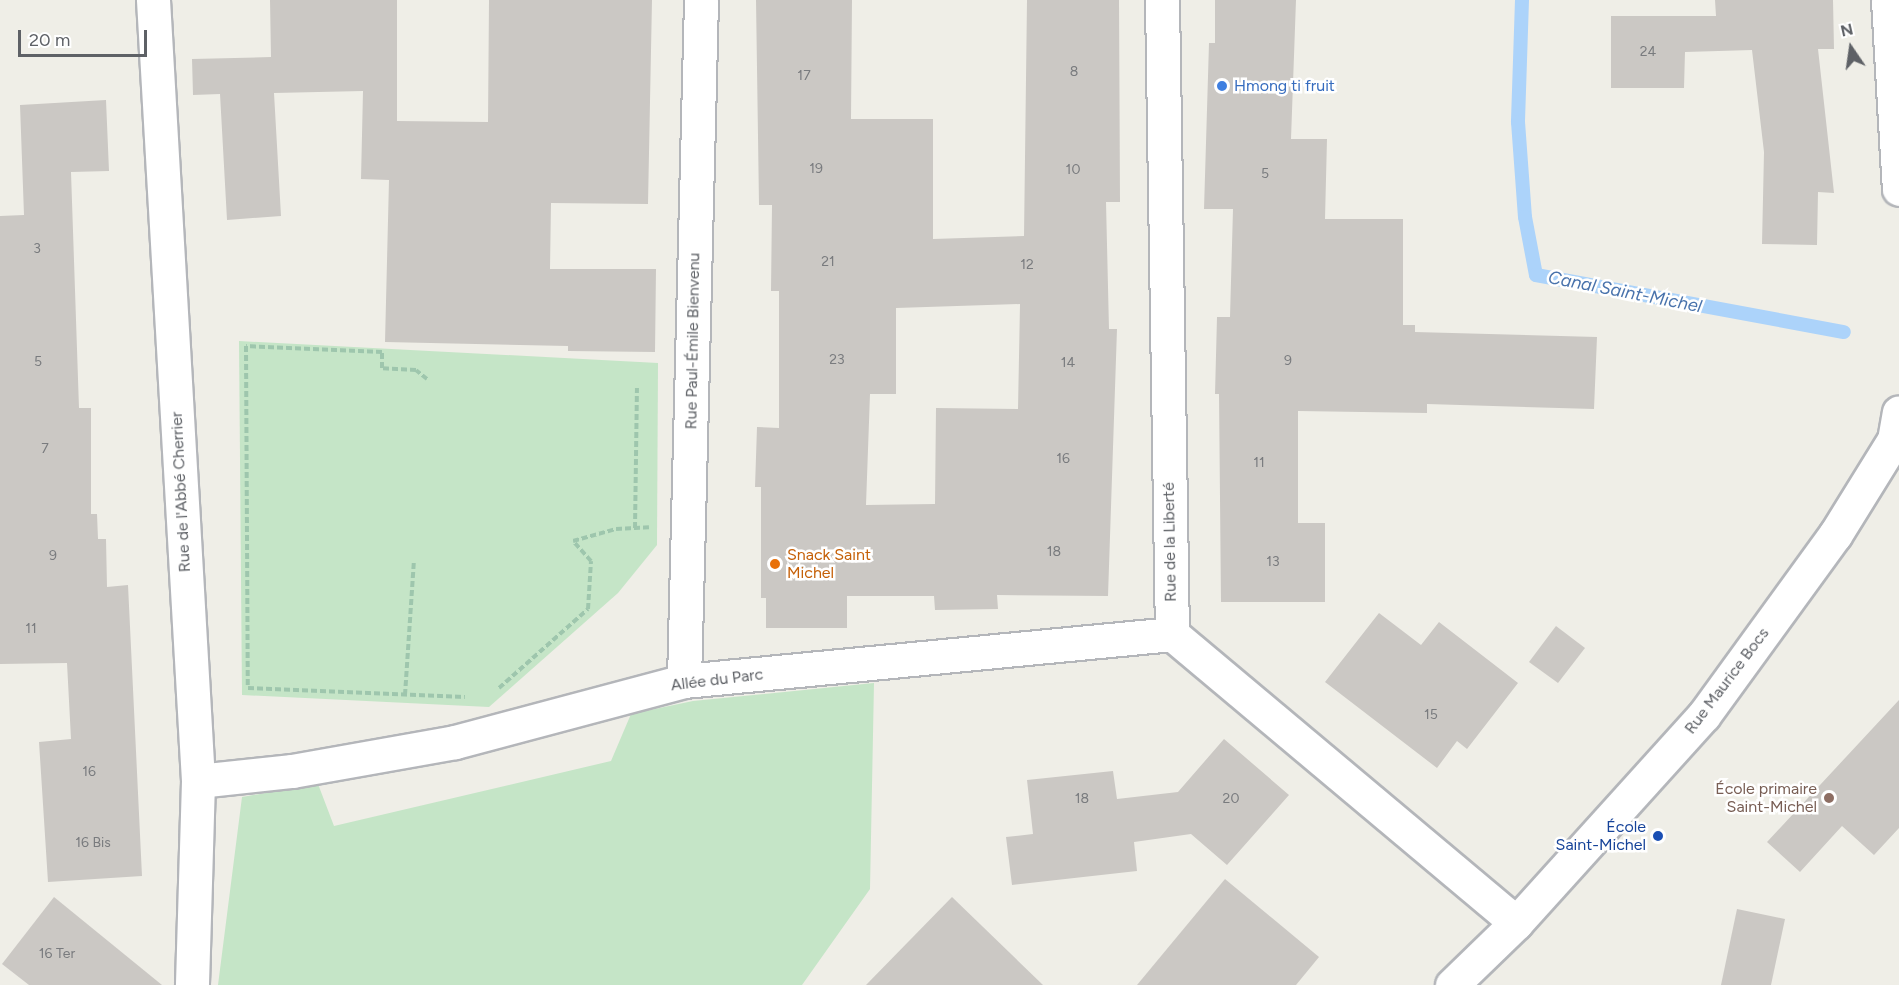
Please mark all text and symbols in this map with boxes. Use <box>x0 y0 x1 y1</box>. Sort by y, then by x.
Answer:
scale bar <box>21 18 150 56</box>
north arrow <box>1821 18 1881 78</box>
text: N <box>1839 19 1855 41</box>
text: 20 m <box>29 29 70 51</box>
house number: 24 <box>1640 44 1656 60</box>
house number: 8 <box>1070 64 1078 80</box>
house number: 17 <box>797 68 811 84</box>
place label: Hmong ti fruit <box>1234 76 1335 96</box>
marker: Hmong ti fruit <box>1215 79 1229 93</box>
house number: 19 <box>809 161 823 177</box>
house number: 10 <box>1066 162 1080 178</box>
house number: 5 <box>1261 166 1269 182</box>
house number: 3 <box>33 241 41 257</box>
street label: Rue Paul-Émile Bienvenu <box>682 252 704 430</box>
house number: 21 <box>821 254 835 270</box>
house number: 12 <box>1020 257 1034 273</box>
water label: Canal Saint-Michel <box>1546 267 1704 317</box>
house number: 23 <box>829 352 845 368</box>
house number: 9 <box>1284 353 1292 369</box>
house number: 5 <box>34 354 42 370</box>
house number: 14 <box>1061 355 1075 371</box>
street label: Rue de l'Abbé Cherrier <box>167 411 195 573</box>
house number: 7 <box>41 441 49 457</box>
house number: 16 <box>1056 451 1070 467</box>
house number: 11 <box>1253 455 1265 471</box>
street label: Rue de la Liberté <box>1159 482 1181 602</box>
house number: 18 <box>1047 544 1061 560</box>
place label: Snack Saint Michel <box>787 545 871 583</box>
house number: 9 <box>49 548 57 564</box>
house number: 13 <box>1266 554 1280 570</box>
marker: Snack Saint Michel <box>768 557 782 571</box>
house number: 11 <box>25 621 37 637</box>
street label: Rue Maurice Bocs <box>1681 624 1773 738</box>
street label: Allée du Parc <box>670 665 764 695</box>
house number: 15 <box>1424 707 1438 723</box>
house number: 16 <box>82 764 96 780</box>
place label: École primaire Saint-Michel <box>1715 779 1817 817</box>
house number: 18 <box>1075 791 1089 807</box>
house number: 20 <box>1223 791 1239 807</box>
marker: École primaire Saint-Michel <box>1822 791 1836 805</box>
place label: École Saint-Michel <box>1556 817 1646 855</box>
marker: École Saint-Michel <box>1651 829 1665 843</box>
house number: 16 Bis <box>75 835 111 851</box>
house number: 16 Ter <box>39 946 75 962</box>

